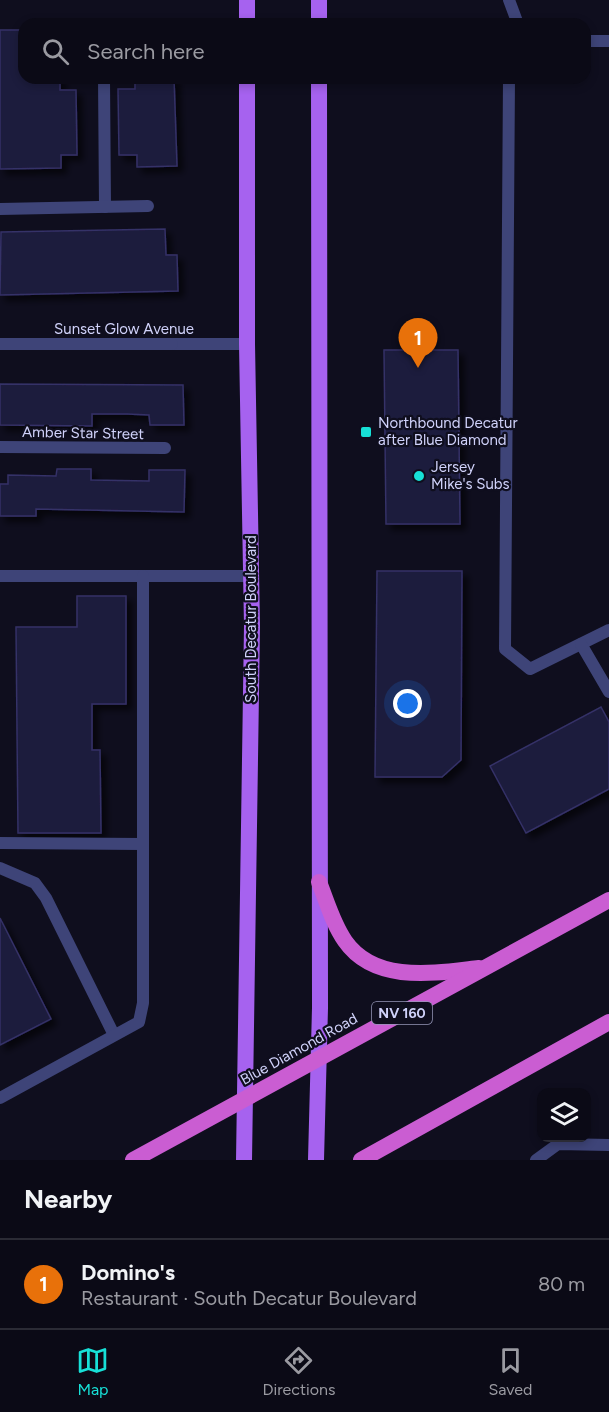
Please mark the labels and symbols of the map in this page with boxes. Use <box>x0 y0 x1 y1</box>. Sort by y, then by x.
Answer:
pin: 1 <box>398 318 438 368</box>
street label: Sunset Glow Avenue <box>54 320 194 338</box>
place label: Northbound Decatur after Blue Diamond <box>378 414 518 449</box>
street label: Amber Star Street <box>22 423 144 443</box>
marker: Northbound Decatur after Blue Diamond <box>359 425 373 439</box>
place label: Jersey Mike's Subs <box>431 458 510 493</box>
marker: Jersey Mike's Subs <box>412 469 426 483</box>
street label: South Decatur Boulevard <box>242 535 260 703</box>
your location <box>393 689 422 718</box>
road number: NV 160 <box>372 1002 432 1024</box>
street label: Blue Diamond Road <box>237 1009 361 1089</box>

